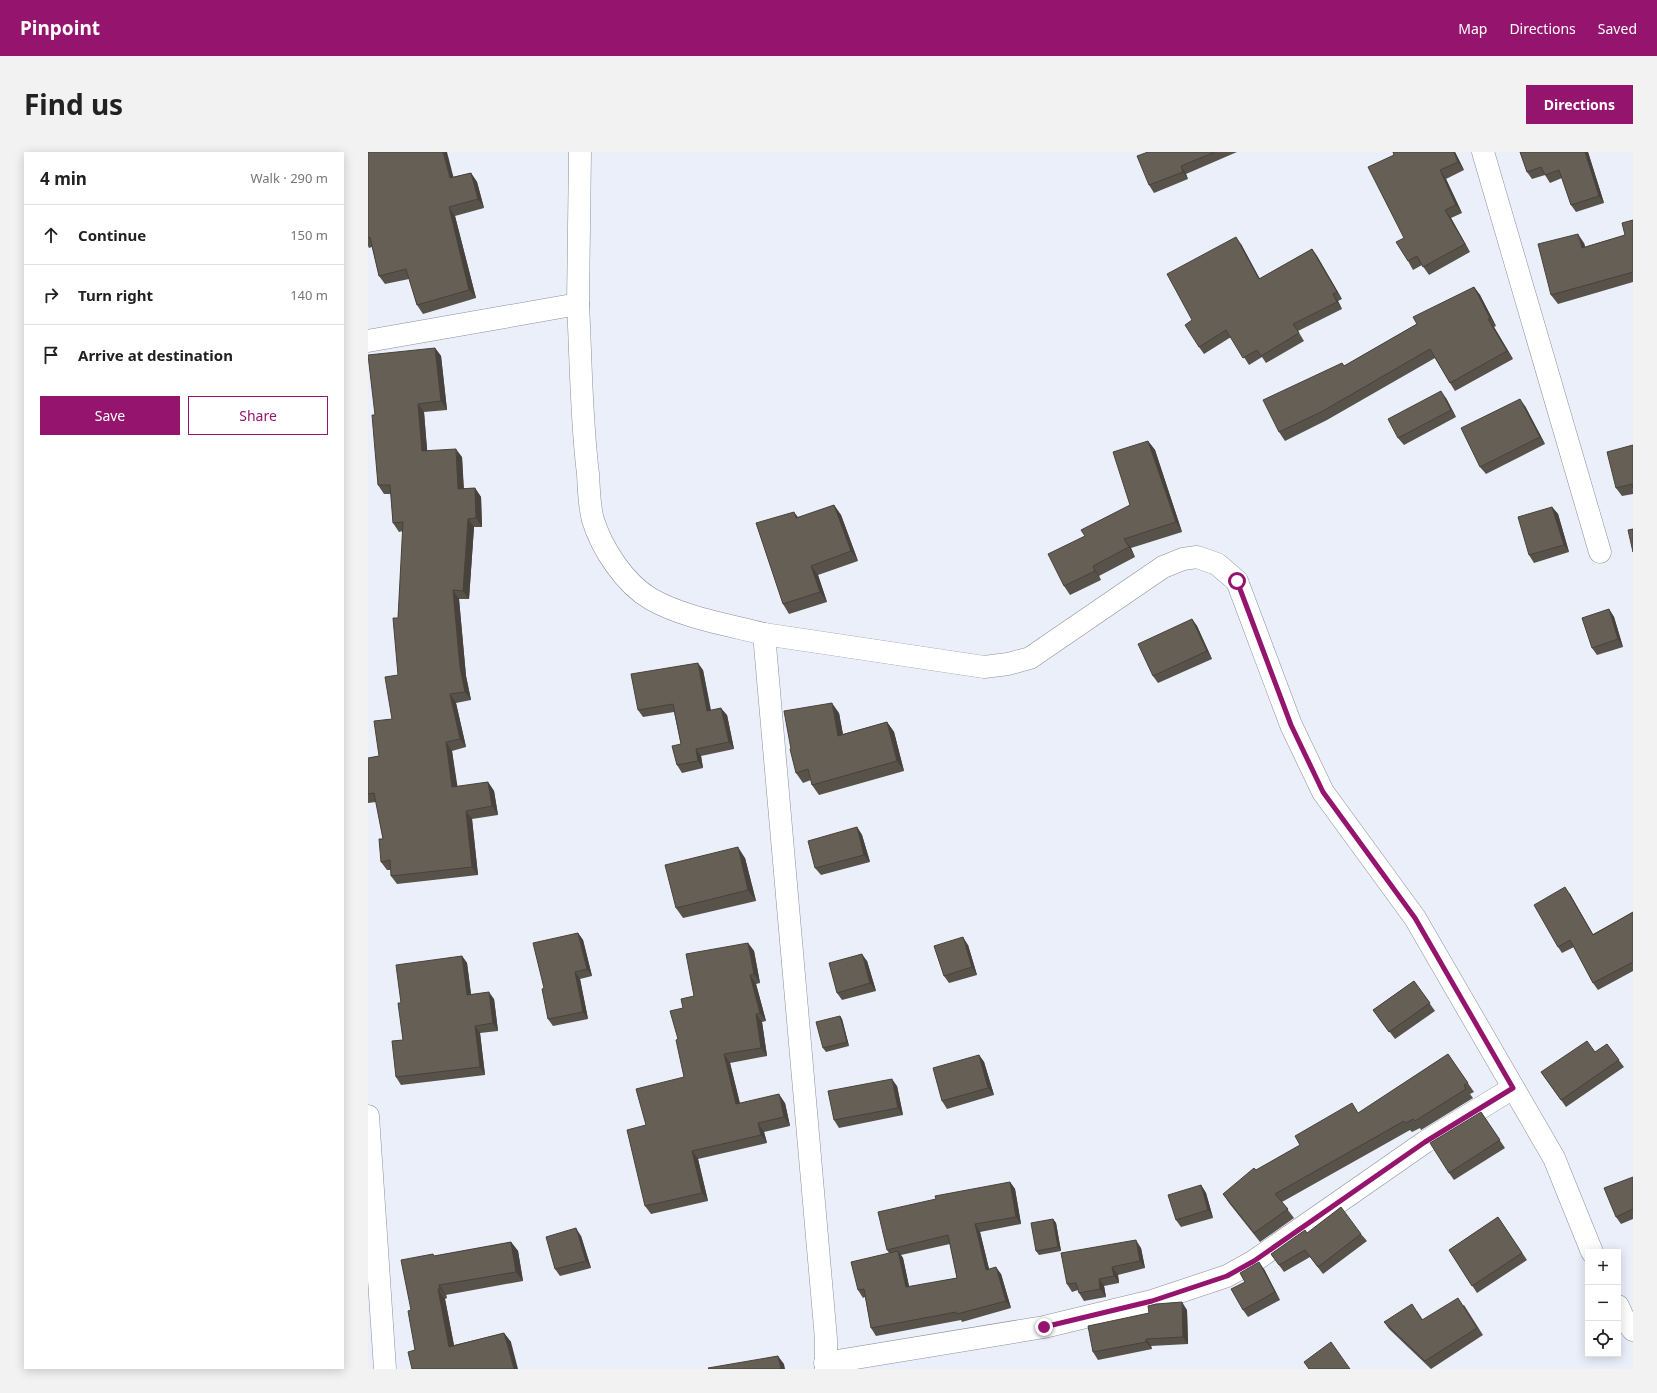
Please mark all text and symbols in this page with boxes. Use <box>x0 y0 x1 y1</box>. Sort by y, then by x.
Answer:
text: Pinpoint <box>20 15 100 41</box>
text: Map <box>1458 19 1487 38</box>
text: Directions <box>1509 19 1576 38</box>
text: Saved <box>1598 19 1637 38</box>
text: Find us <box>24 85 123 123</box>
button: Directions <box>1526 85 1633 124</box>
text: 4 min <box>40 167 87 190</box>
text: Walk · 290 m <box>250 169 328 187</box>
icon: ahead <box>40 224 62 246</box>
text: Continue <box>78 225 146 245</box>
text: 150 m <box>290 226 328 244</box>
icon: right <box>40 284 62 306</box>
text: Turn right <box>78 285 153 305</box>
text: 140 m <box>290 286 328 304</box>
icon: arrive <box>40 344 62 366</box>
text: Arrive at destination <box>78 345 233 365</box>
button: Save <box>40 396 180 435</box>
button: Share <box>188 396 328 435</box>
route start <box>1228 572 1246 590</box>
map controls <box>1585 1249 1621 1357</box>
button: + <box>1585 1249 1621 1285</box>
button: − <box>1585 1285 1621 1321</box>
route end <box>1035 1318 1053 1336</box>
button: locate <box>1585 1321 1621 1357</box>

